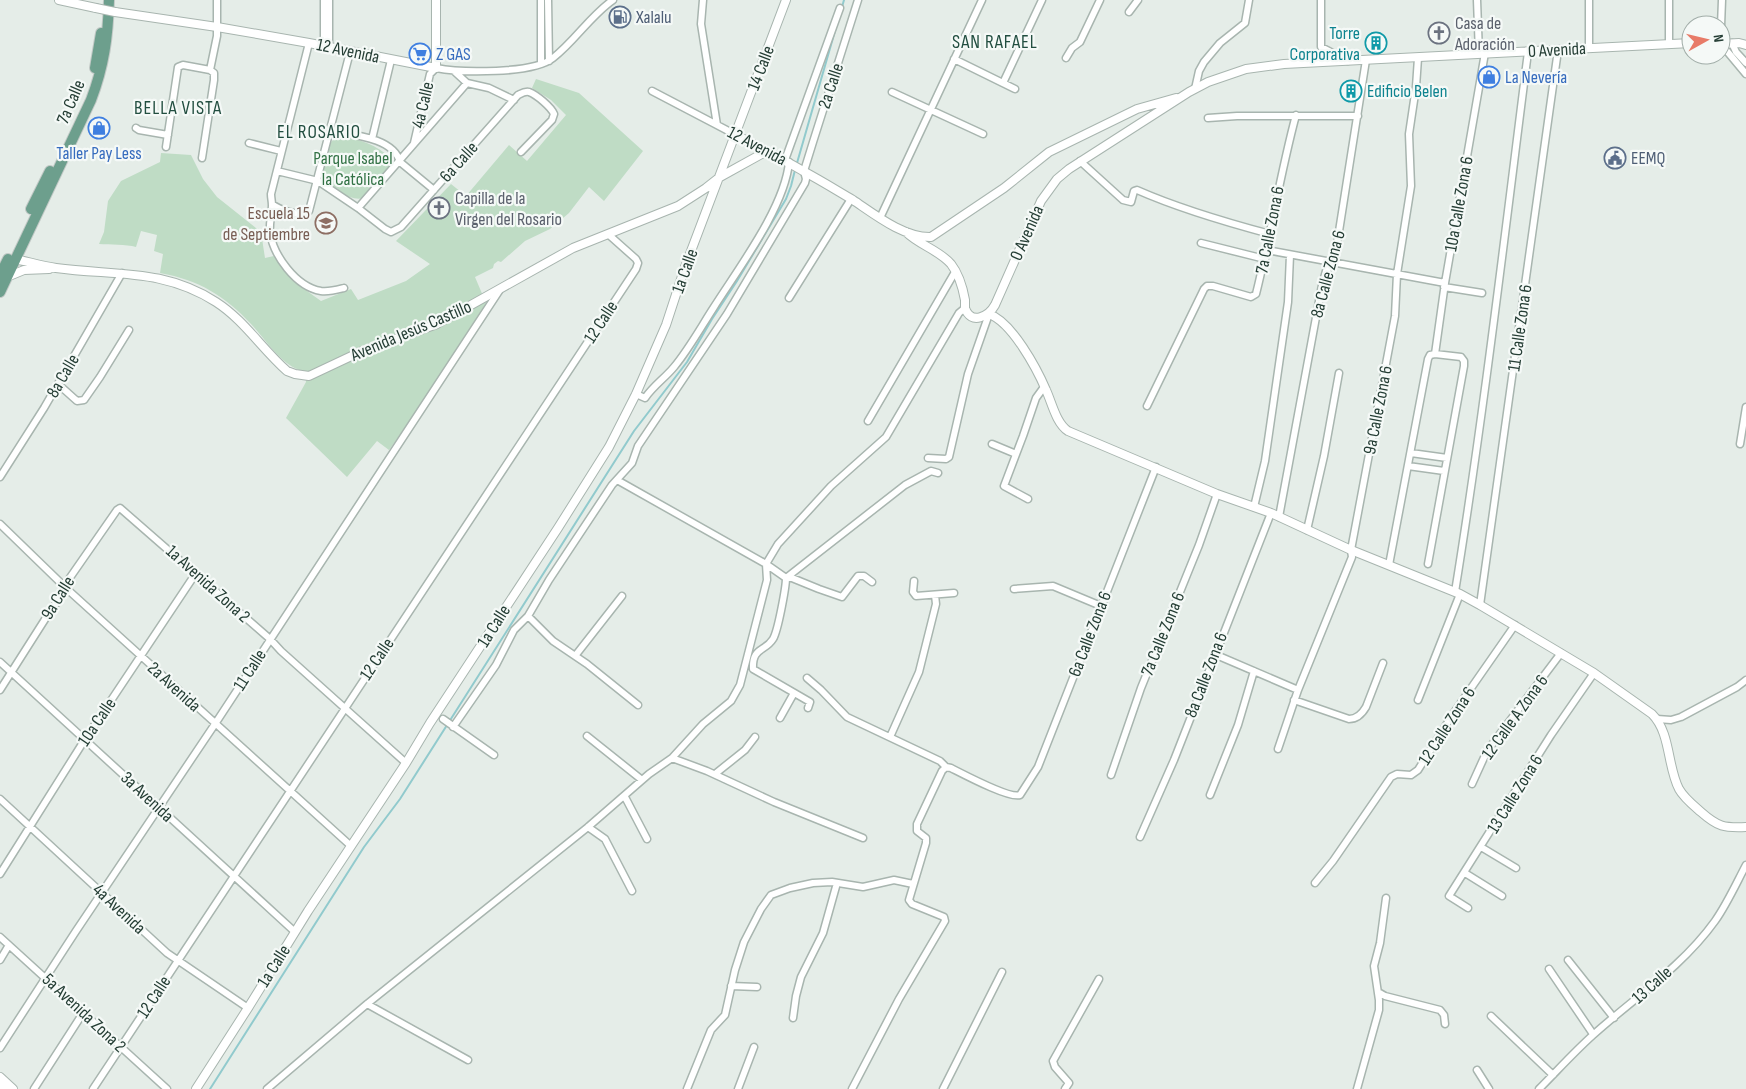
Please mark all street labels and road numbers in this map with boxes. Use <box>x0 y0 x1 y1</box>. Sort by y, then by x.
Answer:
street label: 12 Avenida <box>315 34 381 68</box>
street label: 0 Avenida <box>1528 38 1587 62</box>
street label: 14 Calle <box>743 43 779 93</box>
street label: 2a Calle <box>814 61 848 111</box>
street label: 7a Calle <box>52 77 90 127</box>
street label: 4a Calle <box>408 80 438 130</box>
street label: 12 Avenida <box>724 122 790 170</box>
street label: 6a Calle <box>435 138 483 186</box>
street label: 10a Calle Zona 6 <box>1440 155 1478 253</box>
street label: 7a Calle Zona 6 <box>1251 184 1289 276</box>
street label: 0 Avenida <box>1006 202 1048 264</box>
street label: 8a Calle Zona 6 <box>1306 228 1350 320</box>
street label: 1a Calle <box>667 246 703 296</box>
street label: 11 Calle Zona 6 <box>1504 283 1537 373</box>
street label: Avenida Jesús Castillo <box>347 296 474 366</box>
street label: 12 Calle <box>580 297 622 347</box>
street label: 8a Calle <box>42 350 84 402</box>
street label: 9a Calle Zona 6 <box>1359 364 1397 456</box>
street label: 1a Avenida Zona 2 <box>162 541 254 627</box>
street label: 9a Calle <box>37 572 79 624</box>
street label: 6a Calle Zona 6 <box>1064 588 1116 680</box>
street label: 7a Calle Zona 6 <box>1137 589 1189 679</box>
street label: 1a Calle <box>473 601 515 651</box>
street label: 8a Calle Zona 6 <box>1180 629 1232 721</box>
street label: 12 Calle <box>355 634 399 684</box>
street label: 11 Calle <box>229 646 271 694</box>
street label: 2a Avenida <box>143 658 205 716</box>
street label: 12 Calle A Zona 6 <box>1477 671 1553 763</box>
street label: 12 Calle Zona 6 <box>1414 683 1480 769</box>
street label: 10a Calle <box>73 694 121 750</box>
street label: 13 Calle Zona 6 <box>1483 751 1547 837</box>
street label: 3a Avenida <box>116 767 178 827</box>
street label: 4a Avenida <box>88 879 150 939</box>
street label: 1a Calle <box>253 941 295 991</box>
street label: 13 Calle <box>1628 962 1676 1008</box>
street label: 5a Avenida Zona 2 <box>38 969 130 1057</box>
street label: 12 Calle <box>133 972 175 1022</box>

